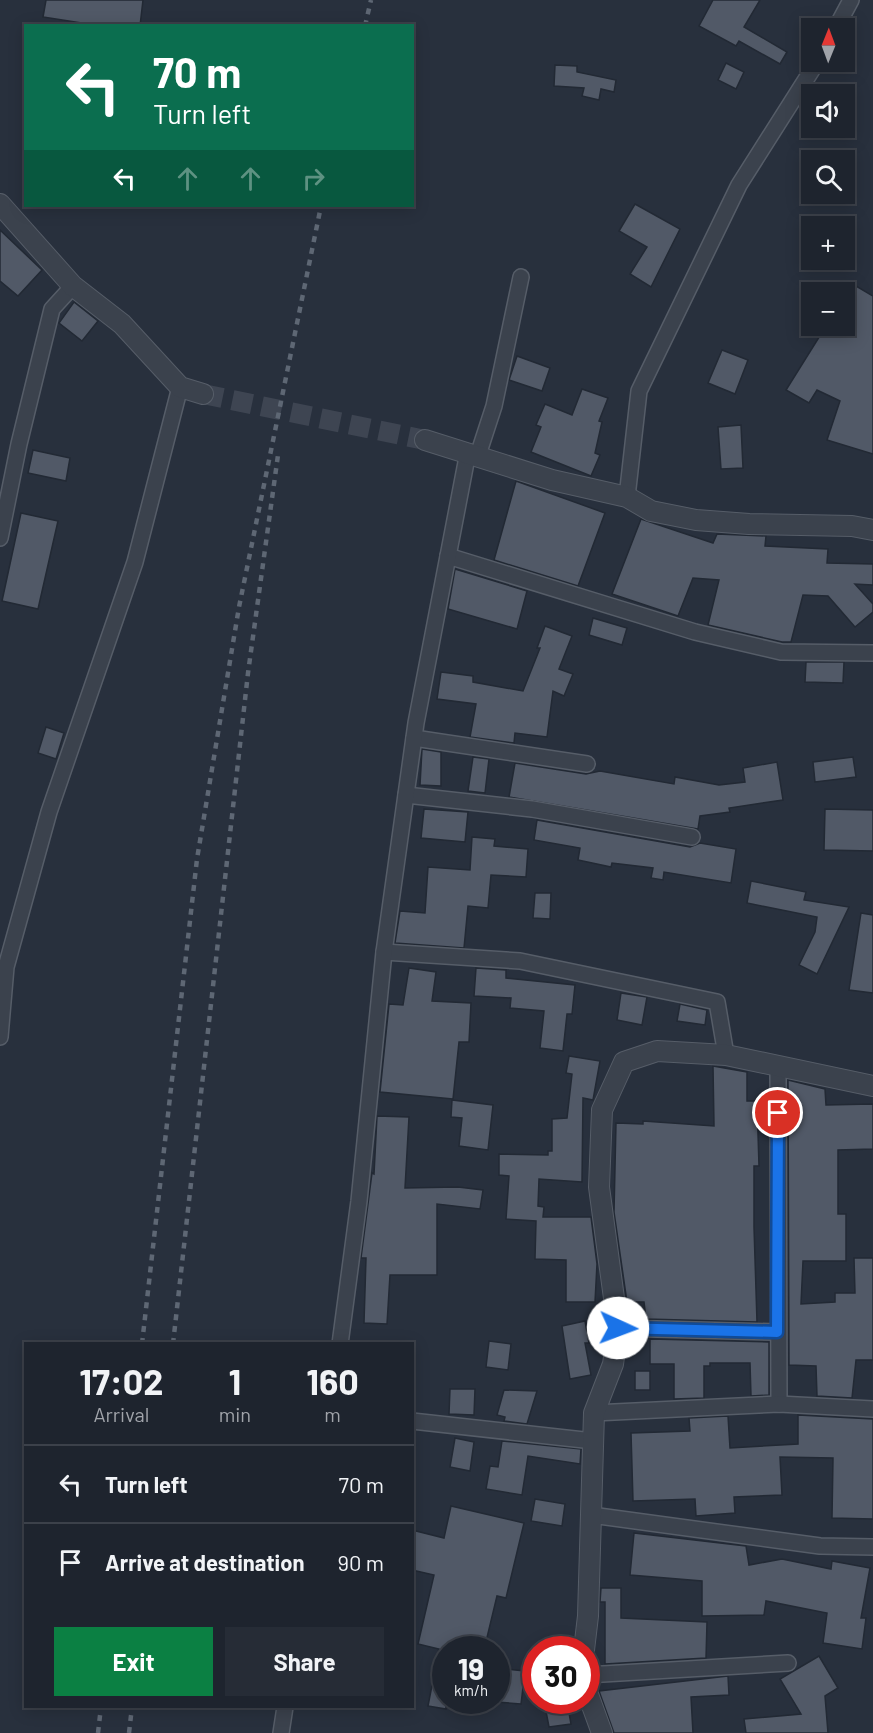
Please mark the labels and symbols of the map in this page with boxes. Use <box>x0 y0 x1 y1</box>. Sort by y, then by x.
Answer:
north arrow <box>801 18 855 72</box>
pin <box>752 1087 803 1138</box>
position arrow <box>586 1296 650 1360</box>
speed limit sign: 30 <box>522 1636 600 1714</box>

